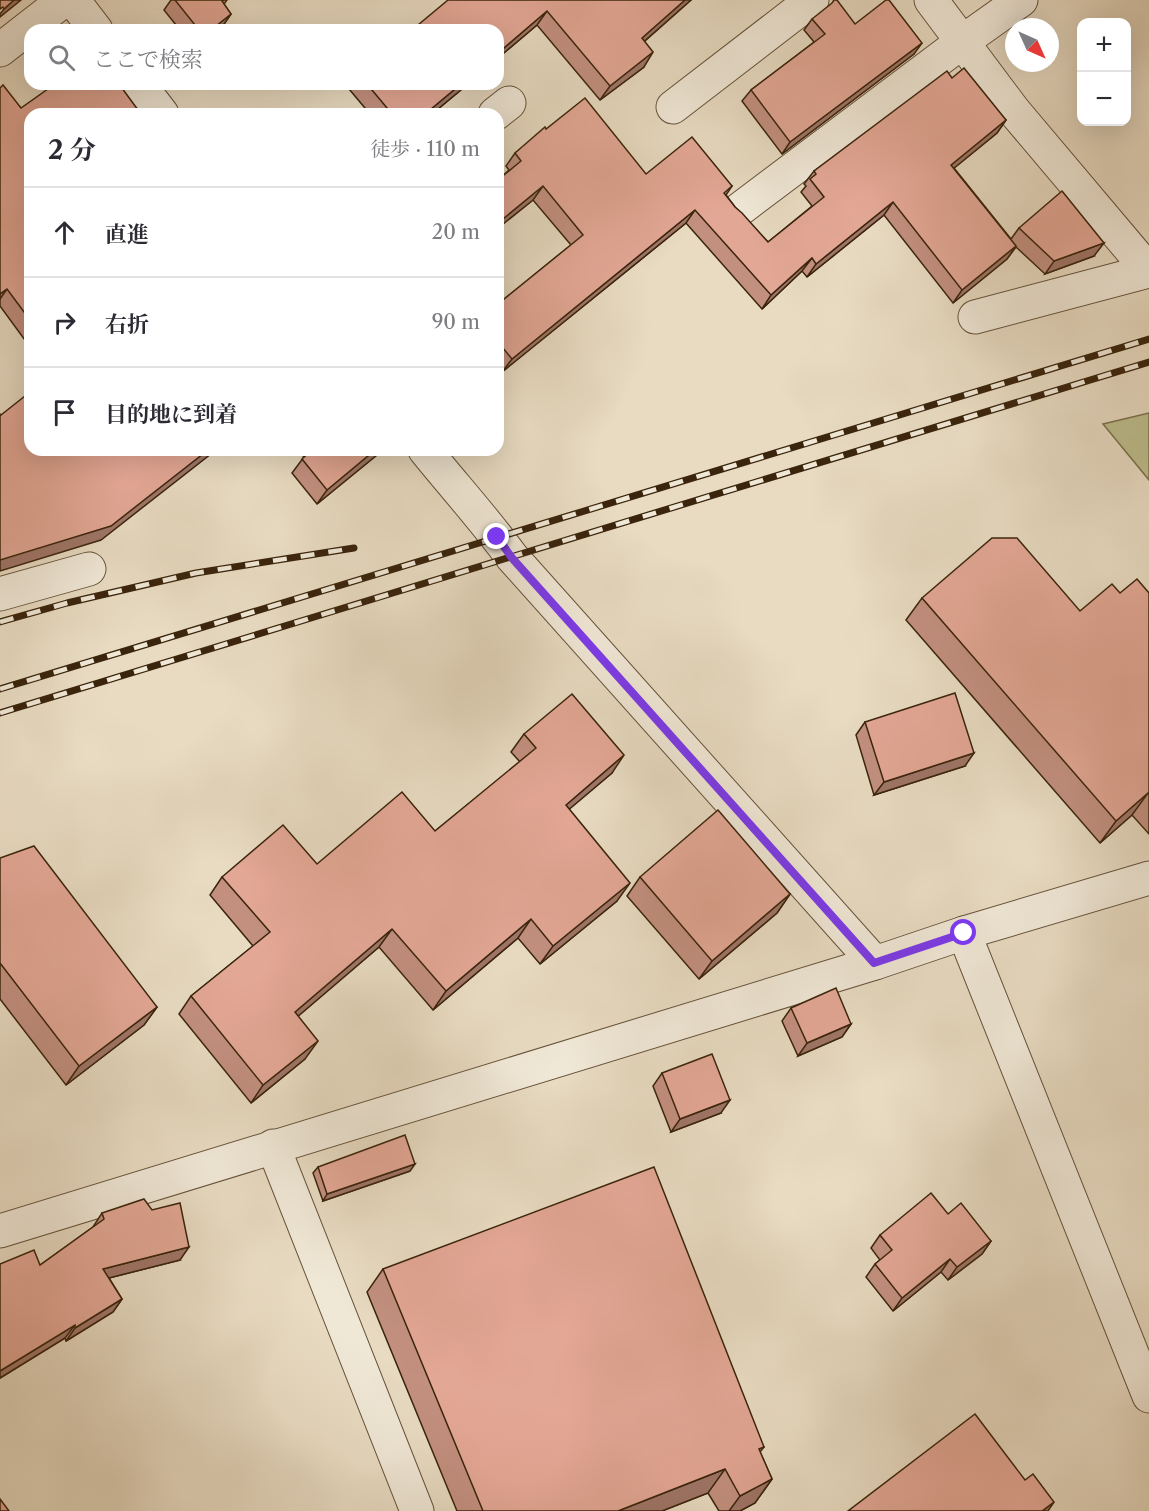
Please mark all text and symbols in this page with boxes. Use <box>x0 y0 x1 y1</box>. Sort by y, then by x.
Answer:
north arrow <box>1005 18 1059 72</box>
map controls <box>1077 18 1131 126</box>
button: + <box>1077 18 1131 72</box>
search box <box>24 24 504 90</box>
icon: search <box>45 41 78 74</box>
text: ここで検索 <box>93 46 203 73</box>
button: − <box>1077 72 1131 126</box>
text: 2 分 <box>48 134 96 166</box>
text: 徒歩 · 110 m <box>370 137 480 161</box>
icon: ahead <box>48 216 81 249</box>
text: 20 m <box>432 220 480 244</box>
text: 直進 <box>105 221 149 248</box>
icon: right <box>48 306 81 339</box>
text: 90 m <box>432 310 480 334</box>
text: 右折 <box>105 311 149 338</box>
icon: arrive <box>48 396 81 429</box>
text: 目的地に到着 <box>105 401 237 428</box>
route end <box>483 523 509 549</box>
route start <box>950 919 976 945</box>

